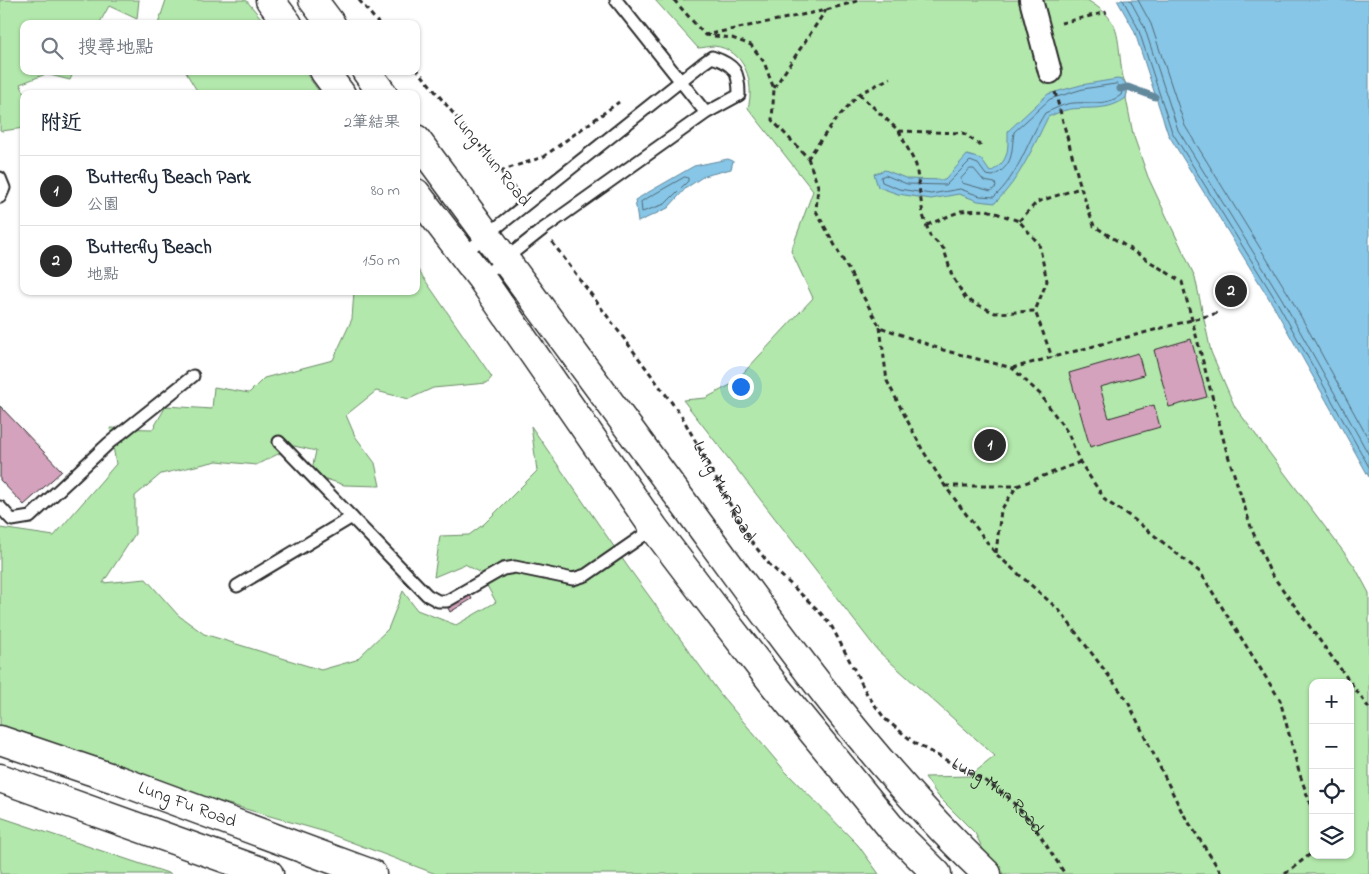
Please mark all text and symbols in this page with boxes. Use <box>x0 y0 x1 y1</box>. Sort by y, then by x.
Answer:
search box <box>20 20 420 75</box>
icon: search <box>38 34 66 62</box>
text: 搜尋地點 <box>78 35 154 62</box>
text: 附近 <box>40 109 82 139</box>
street label: Lung Mun Road <box>445 109 536 213</box>
text: 2筆結果 <box>344 111 400 135</box>
text: Butterfly Beach Park <box>87 165 251 192</box>
text: 1 <box>53 179 59 203</box>
text: 80 m <box>371 179 400 203</box>
text: 公園 <box>87 193 119 217</box>
text: Butterfly Beach <box>87 235 212 262</box>
text: 2 <box>52 249 60 273</box>
text: 150 m <box>362 249 400 273</box>
text: 地點 <box>87 263 119 287</box>
pin: 2 <box>1215 272 1247 310</box>
your location <box>728 374 754 400</box>
pin: 1 <box>974 426 1006 464</box>
street label: Lung Mun Road <box>685 437 761 549</box>
map controls <box>1309 679 1354 859</box>
button: + <box>1309 679 1354 724</box>
button: − <box>1309 724 1354 769</box>
street label: Lung Mun Road <box>946 752 1049 840</box>
button: locate <box>1309 769 1354 814</box>
street label: Lung Fu Road <box>134 775 240 836</box>
button: layers <box>1309 814 1354 859</box>

